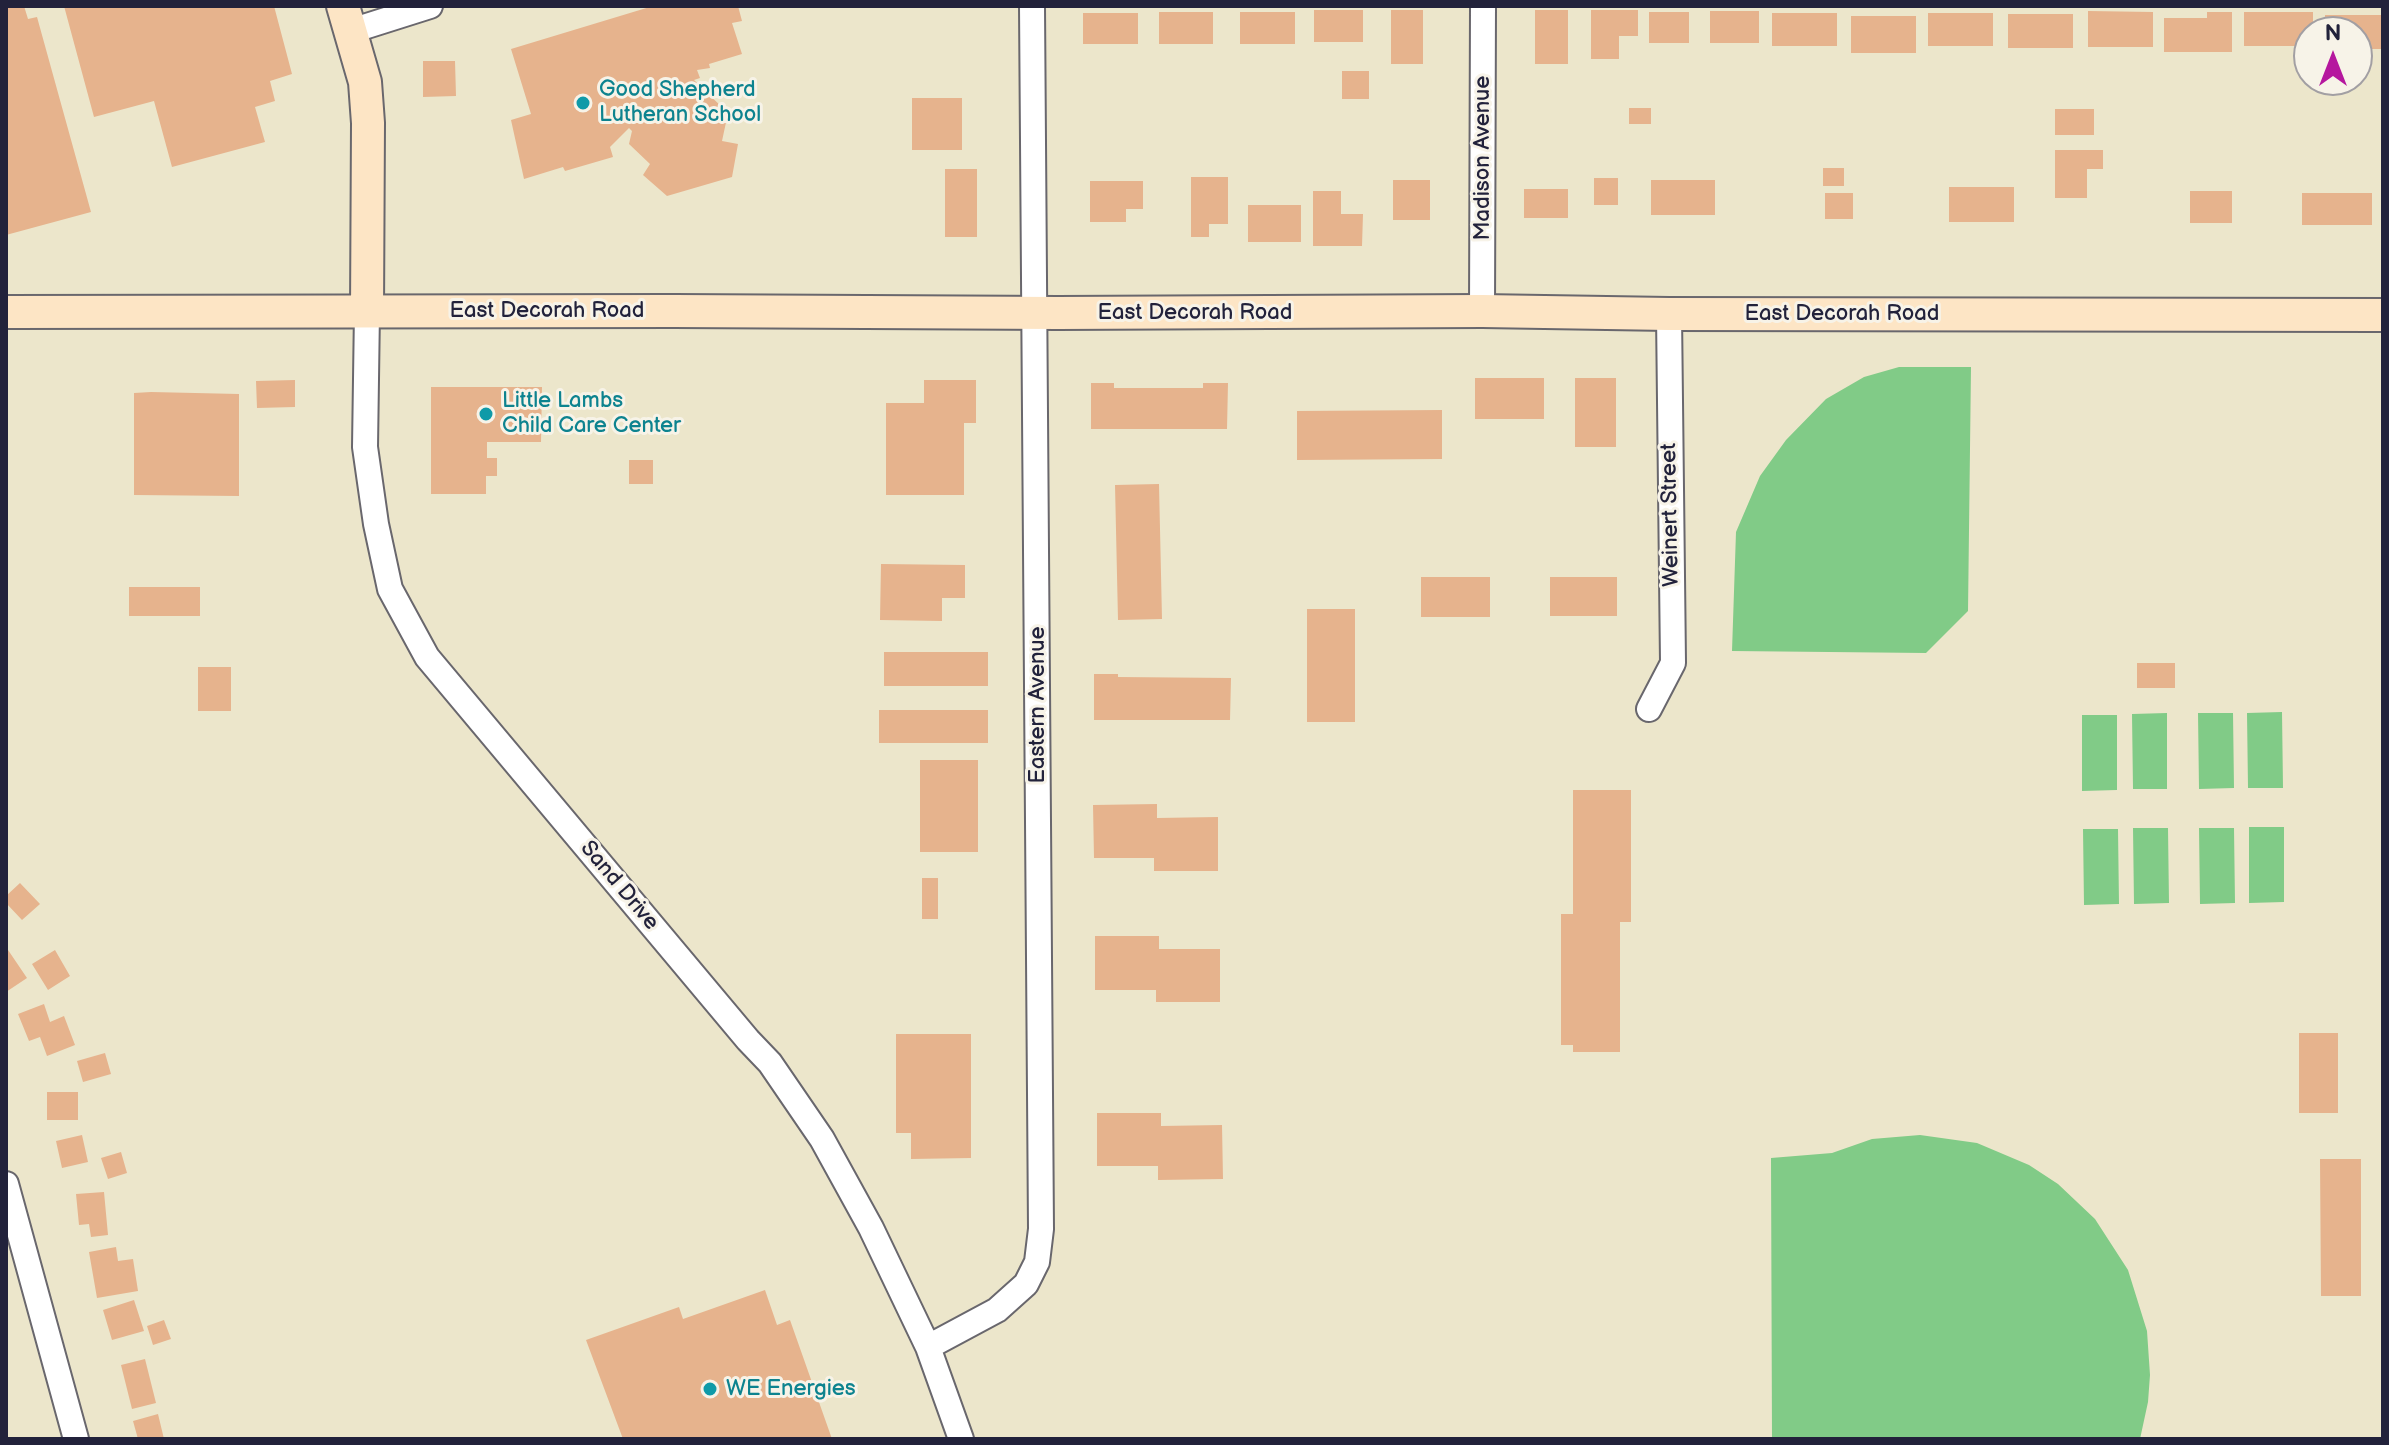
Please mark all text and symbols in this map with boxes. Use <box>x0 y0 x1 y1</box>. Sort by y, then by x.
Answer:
north arrow <box>2293 16 2373 96</box>
text: N <box>2325 20 2341 47</box>
street label: Madison Avenue <box>1470 76 1496 240</box>
place label: Good Shepherd Lutheran School <box>599 77 761 128</box>
marker: Good Shepherd Lutheran School <box>574 94 592 112</box>
street label: East Decorah Road <box>450 298 644 324</box>
street label: East Decorah Road <box>1098 300 1292 326</box>
street label: East Decorah Road <box>1745 301 1939 327</box>
place label: Little Lambs Child Care Center <box>502 388 681 440</box>
marker: Little Lambs Child Care Center <box>477 405 495 423</box>
street label: Weinert Street <box>1657 443 1685 587</box>
street label: Eastern Avenue <box>1025 626 1051 784</box>
street label: Sand Drive <box>574 836 664 936</box>
place label: WE Energies <box>726 1376 856 1402</box>
marker: WE Energies <box>701 1380 719 1398</box>

